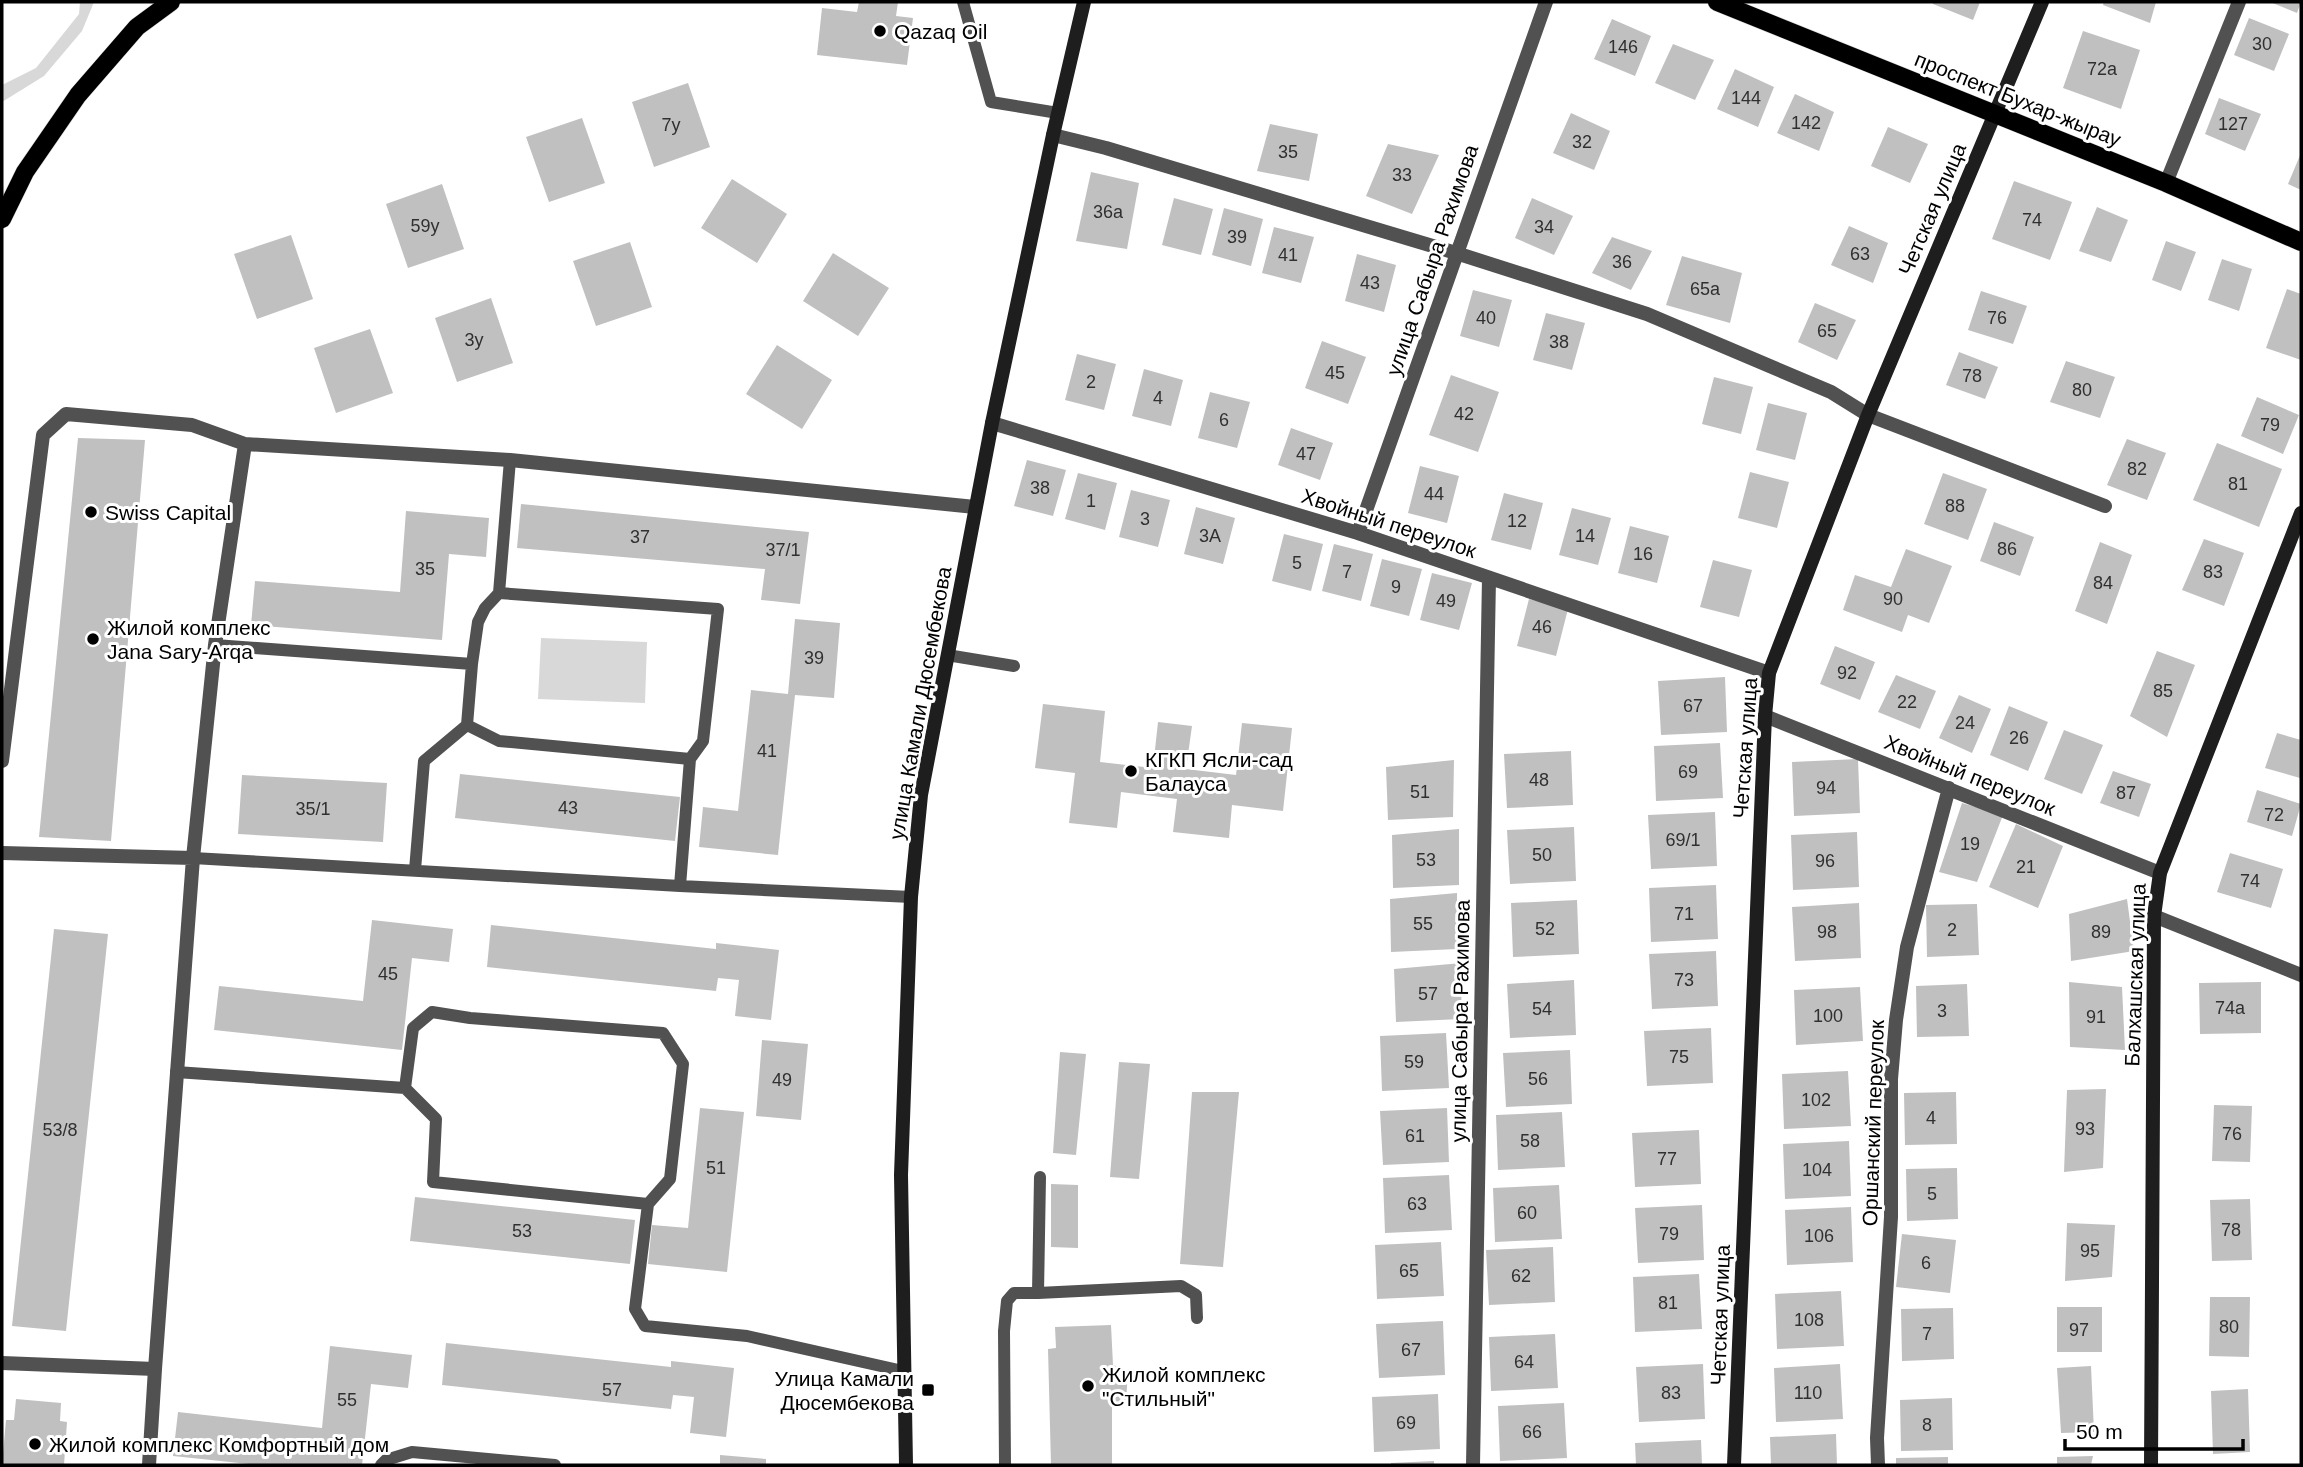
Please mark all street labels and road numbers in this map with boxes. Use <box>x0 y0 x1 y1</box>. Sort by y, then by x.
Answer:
street label: проспект Бухар-жырау <box>1912 47 2125 151</box>
street label: Четская улица <box>1894 139 1970 278</box>
street label: улица Сабыра Рахимова <box>1382 141 1483 379</box>
street label: Хвойный переулок <box>1299 484 1480 562</box>
street label: улица Камали Дюсембекова <box>885 564 955 841</box>
street label: Четская улица <box>1729 676 1761 819</box>
street label: Хвойный переулок <box>1881 730 2060 820</box>
street label: Балхашская улица <box>2120 883 2150 1067</box>
street label: улица Сабыра Рахимова <box>1446 899 1474 1143</box>
street label: Оршанский переулок <box>1858 1019 1888 1227</box>
street label: Четская улица <box>1706 1244 1734 1386</box>

